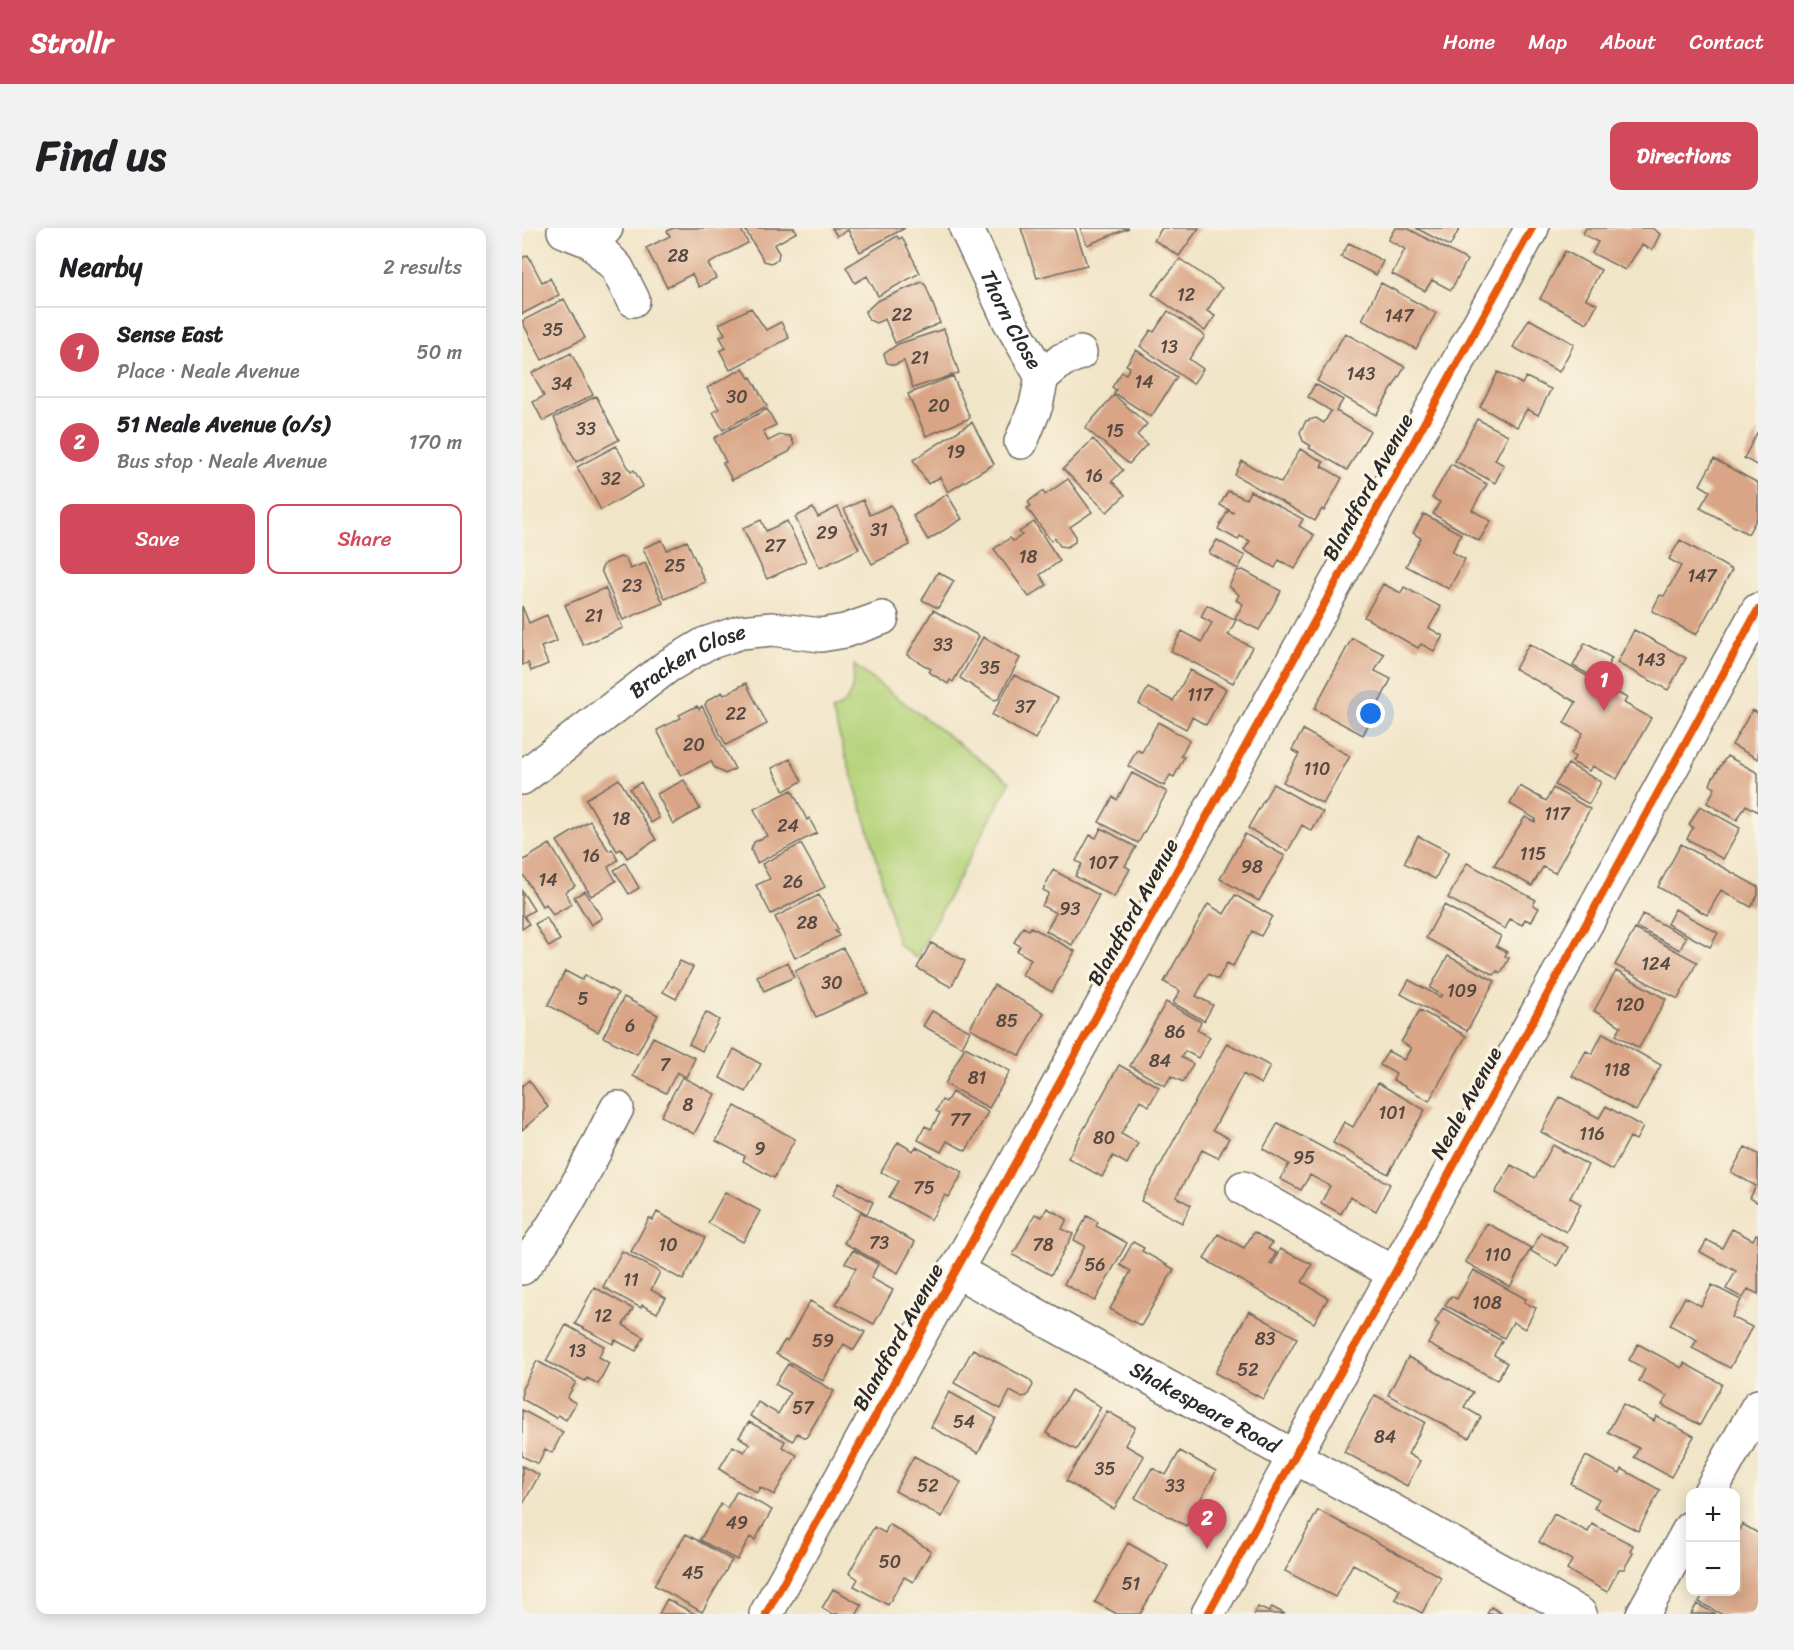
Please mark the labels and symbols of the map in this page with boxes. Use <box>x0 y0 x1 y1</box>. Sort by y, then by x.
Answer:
house number: 28 <box>667 240 689 272</box>
street label: Thorn Close <box>969 263 1053 377</box>
house number: 12 <box>1177 279 1195 311</box>
house number: 22 <box>892 299 912 331</box>
house number: 147 <box>1384 300 1415 332</box>
house number: 35 <box>543 314 563 346</box>
house number: 13 <box>1160 331 1178 363</box>
house number: 21 <box>911 342 929 374</box>
house number: 143 <box>1347 358 1376 390</box>
house number: 14 <box>1135 366 1153 398</box>
house number: 34 <box>551 368 573 400</box>
house number: 30 <box>726 381 748 413</box>
house number: 20 <box>928 390 950 422</box>
street label: Blandford Avenue <box>1312 406 1425 568</box>
house number: 33 <box>576 413 596 445</box>
house number: 15 <box>1106 415 1124 447</box>
house number: 19 <box>947 436 965 468</box>
house number: 16 <box>1085 460 1103 492</box>
house number: 32 <box>601 463 621 495</box>
house number: 31 <box>870 514 888 546</box>
house number: 29 <box>816 517 838 549</box>
house number: 27 <box>765 530 787 562</box>
house number: 18 <box>1019 541 1037 573</box>
house number: 25 <box>664 550 686 582</box>
house number: 147 <box>1687 560 1718 592</box>
house number: 23 <box>622 570 642 602</box>
house number: 21 <box>585 600 603 632</box>
street label: Bracken Close <box>620 613 751 709</box>
house number: 33 <box>933 629 953 661</box>
house number: 143 <box>1637 644 1666 676</box>
house number: 35 <box>980 652 1000 684</box>
pin: 1 <box>1584 662 1624 711</box>
house number: 117 <box>1187 679 1215 711</box>
house number: 37 <box>1015 691 1037 723</box>
house number: 22 <box>726 698 746 730</box>
your location <box>1356 699 1385 728</box>
house number: 20 <box>683 729 705 761</box>
house number: 110 <box>1304 753 1330 785</box>
house number: 117 <box>1544 798 1572 830</box>
house number: 18 <box>612 803 630 835</box>
house number: 24 <box>777 810 799 842</box>
street label: Blandford Avenue <box>1077 831 1190 993</box>
house number: 115 <box>1520 838 1546 870</box>
house number: 16 <box>582 840 600 872</box>
house number: 107 <box>1088 847 1119 879</box>
house number: 98 <box>1241 851 1263 883</box>
house number: 14 <box>539 864 557 896</box>
house number: 26 <box>783 866 803 898</box>
house number: 93 <box>1060 893 1081 925</box>
house number: 28 <box>796 907 818 939</box>
house number: 124 <box>1641 948 1671 980</box>
house number: 30 <box>821 967 843 999</box>
house number: 109 <box>1447 975 1477 1007</box>
house number: 5 <box>578 983 589 1015</box>
house number: 120 <box>1615 989 1645 1021</box>
house number: 85 <box>996 1005 1018 1037</box>
house number: 6 <box>625 1010 635 1042</box>
house number: 86 <box>1164 1016 1186 1048</box>
street label: Neale Avenue <box>1419 1039 1513 1167</box>
house number: 84 <box>1149 1045 1171 1077</box>
house number: 7 <box>660 1049 672 1081</box>
house number: 118 <box>1604 1054 1630 1086</box>
house number: 81 <box>968 1062 987 1094</box>
house number: 8 <box>683 1089 694 1121</box>
house number: 101 <box>1379 1097 1406 1129</box>
house number: 77 <box>950 1104 972 1136</box>
house number: 116 <box>1579 1118 1605 1150</box>
house number: 80 <box>1093 1122 1115 1154</box>
house number: 9 <box>754 1133 766 1165</box>
house number: 95 <box>1293 1142 1315 1174</box>
house number: 75 <box>913 1172 935 1204</box>
house number: 73 <box>869 1227 889 1259</box>
house number: 10 <box>658 1229 678 1261</box>
house number: 78 <box>1032 1229 1054 1261</box>
house number: 110 <box>1485 1239 1511 1271</box>
house number: 56 <box>1084 1249 1106 1281</box>
street label: Blandford Avenue <box>842 1256 955 1418</box>
house number: 11 <box>623 1264 639 1296</box>
house number: 108 <box>1472 1287 1502 1319</box>
house number: 12 <box>594 1300 612 1332</box>
house number: 83 <box>1255 1323 1275 1355</box>
house number: 59 <box>812 1325 834 1357</box>
house number: 13 <box>568 1335 586 1367</box>
street label: Shakespeare Road <box>1122 1351 1289 1465</box>
house number: 52 <box>1237 1354 1259 1386</box>
house number: 57 <box>792 1392 815 1424</box>
house number: 54 <box>953 1406 975 1438</box>
house number: 84 <box>1374 1421 1396 1453</box>
house number: 35 <box>1095 1453 1115 1485</box>
house number: 52 <box>917 1470 939 1502</box>
house number: 33 <box>1165 1470 1185 1502</box>
pin: 2 <box>1188 1500 1226 1549</box>
house number: 49 <box>726 1507 748 1539</box>
house number: 50 <box>879 1546 901 1578</box>
house number: 45 <box>682 1557 704 1589</box>
house number: 51 <box>1122 1568 1141 1600</box>

